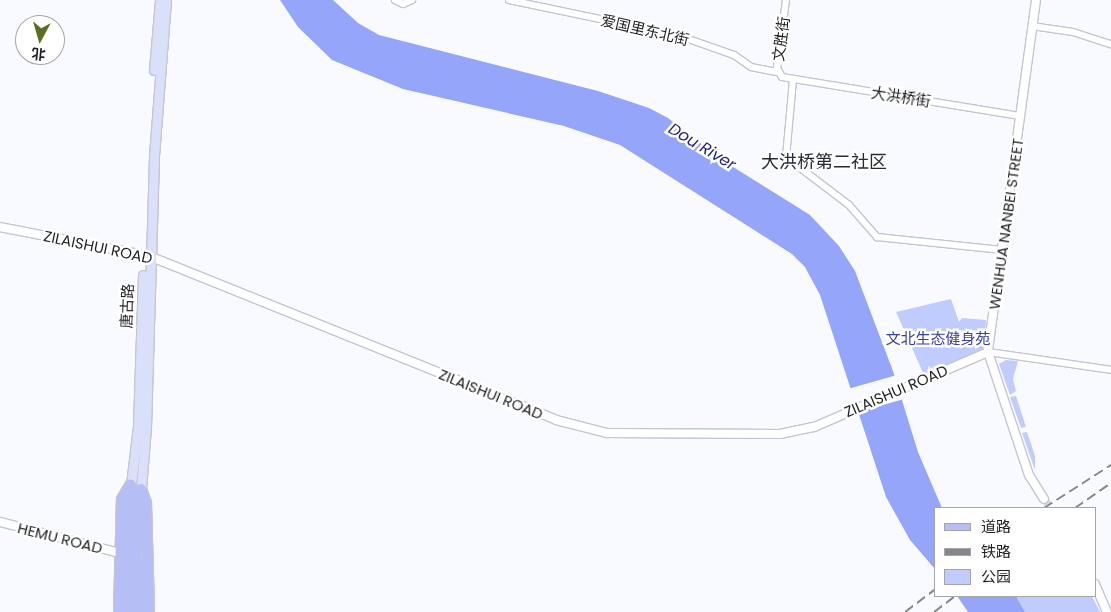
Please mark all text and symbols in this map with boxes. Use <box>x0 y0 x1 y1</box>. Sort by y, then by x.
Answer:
street label: 爱国里东北街 <box>599 11 691 49</box>
north arrow <box>15 15 65 65</box>
street label: 文胜街 <box>769 15 793 63</box>
text: 北 <box>31 43 47 65</box>
street label: 大洪桥街 <box>870 83 932 111</box>
water label: Dou River <box>665 119 739 175</box>
street label: WENHUA NANBEI STREET <box>985 137 1027 311</box>
district label: 大洪桥第二社区 <box>761 151 887 173</box>
street label: ZILAISHUI ROAD <box>42 227 154 267</box>
street label: 唐古路 <box>117 283 137 329</box>
park label: 文北生态健身苑 <box>886 330 990 348</box>
street label: ZILAISHUI ROAD <box>842 361 950 421</box>
street label: ZILAISHUI ROAD <box>436 365 546 423</box>
legend <box>934 507 1096 597</box>
text: 道路 <box>981 516 1011 537</box>
street label: HEMU ROAD <box>16 519 104 557</box>
text: 铁路 <box>981 541 1011 562</box>
text: 公园 <box>981 566 1011 587</box>

